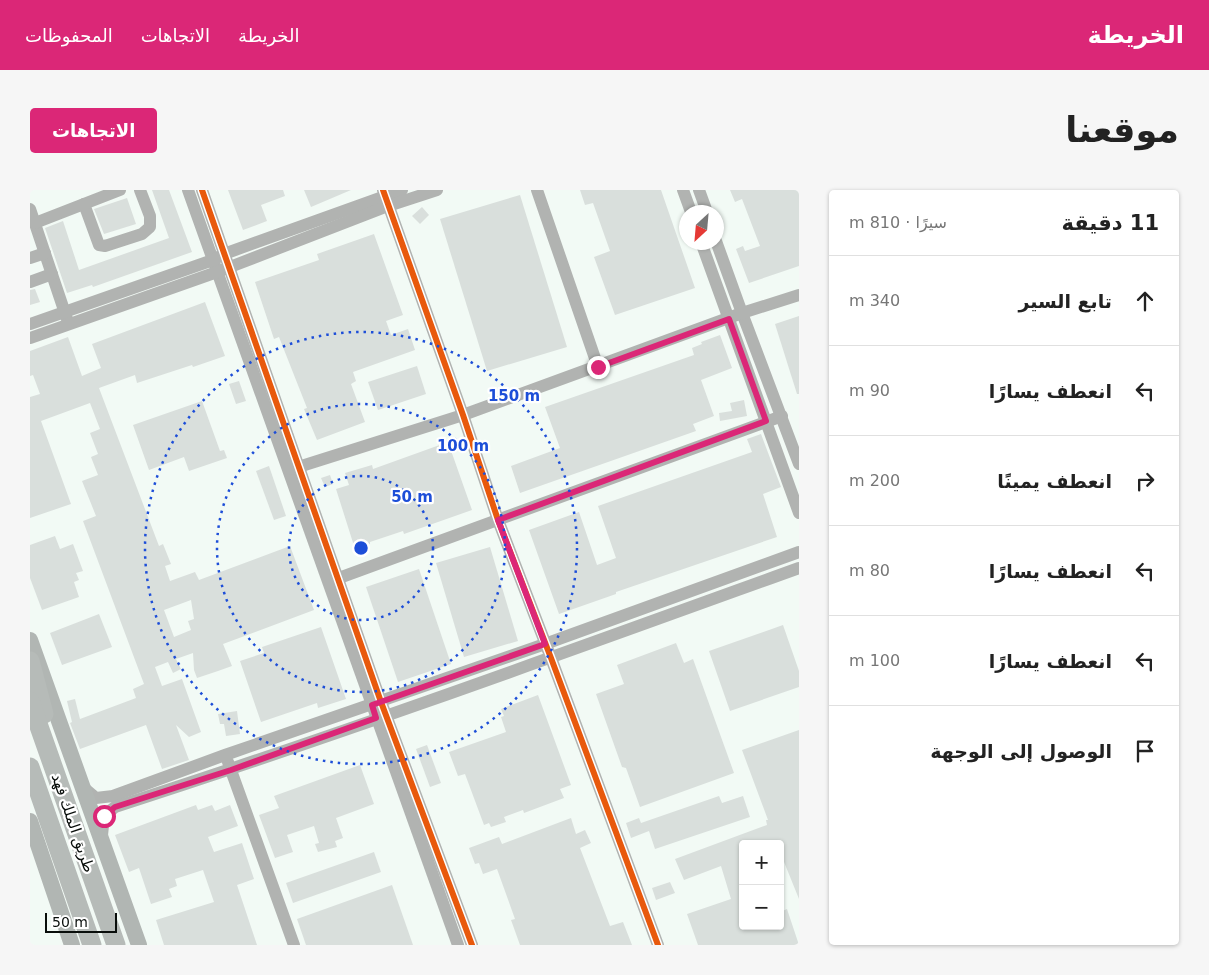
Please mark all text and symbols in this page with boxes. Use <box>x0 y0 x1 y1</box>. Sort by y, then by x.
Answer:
text: الخريطة <box>1088 21 1184 49</box>
text: المحفوظات <box>25 25 113 46</box>
text: الاتجاهات <box>141 25 210 46</box>
text: الخريطة <box>238 25 299 46</box>
button: الاتجاهات <box>30 108 157 153</box>
text: موقعنا <box>1065 110 1179 150</box>
north arrow <box>679 205 724 250</box>
text: 11 دقيقة <box>1062 211 1159 235</box>
text: سيرًا · 810 m <box>849 213 947 232</box>
icon: ahead <box>1131 287 1159 315</box>
text: تابع السير <box>1018 290 1112 312</box>
text: 340 m <box>849 291 900 310</box>
route end <box>587 356 610 379</box>
icon: left <box>1131 377 1159 405</box>
text: انعطف يسارًا <box>989 380 1112 402</box>
text: 90 m <box>849 381 890 400</box>
text: 150 m <box>488 387 540 405</box>
text: 100 m <box>437 437 489 455</box>
icon: right <box>1131 467 1159 495</box>
text: انعطف يمينًا <box>997 470 1112 492</box>
text: 200 m <box>849 471 900 490</box>
text: 50 m <box>391 488 433 506</box>
centre of rings <box>352 539 370 557</box>
icon: left <box>1131 557 1159 585</box>
text: انعطف يسارًا <box>989 560 1112 582</box>
text: 80 m <box>849 561 890 580</box>
icon: left <box>1131 647 1159 675</box>
text: انعطف يسارًا <box>989 650 1112 672</box>
text: 100 m <box>849 651 900 670</box>
icon: arrive <box>1131 737 1159 765</box>
text: الوصول إلى الوجهة <box>930 740 1112 762</box>
street label: طريق الملك فهد <box>48 771 98 875</box>
route start <box>93 805 116 828</box>
map controls <box>739 840 784 930</box>
button: + <box>739 840 784 885</box>
button: − <box>739 885 784 930</box>
scale bar <box>45 910 118 933</box>
text: 50 m <box>52 914 88 930</box>

